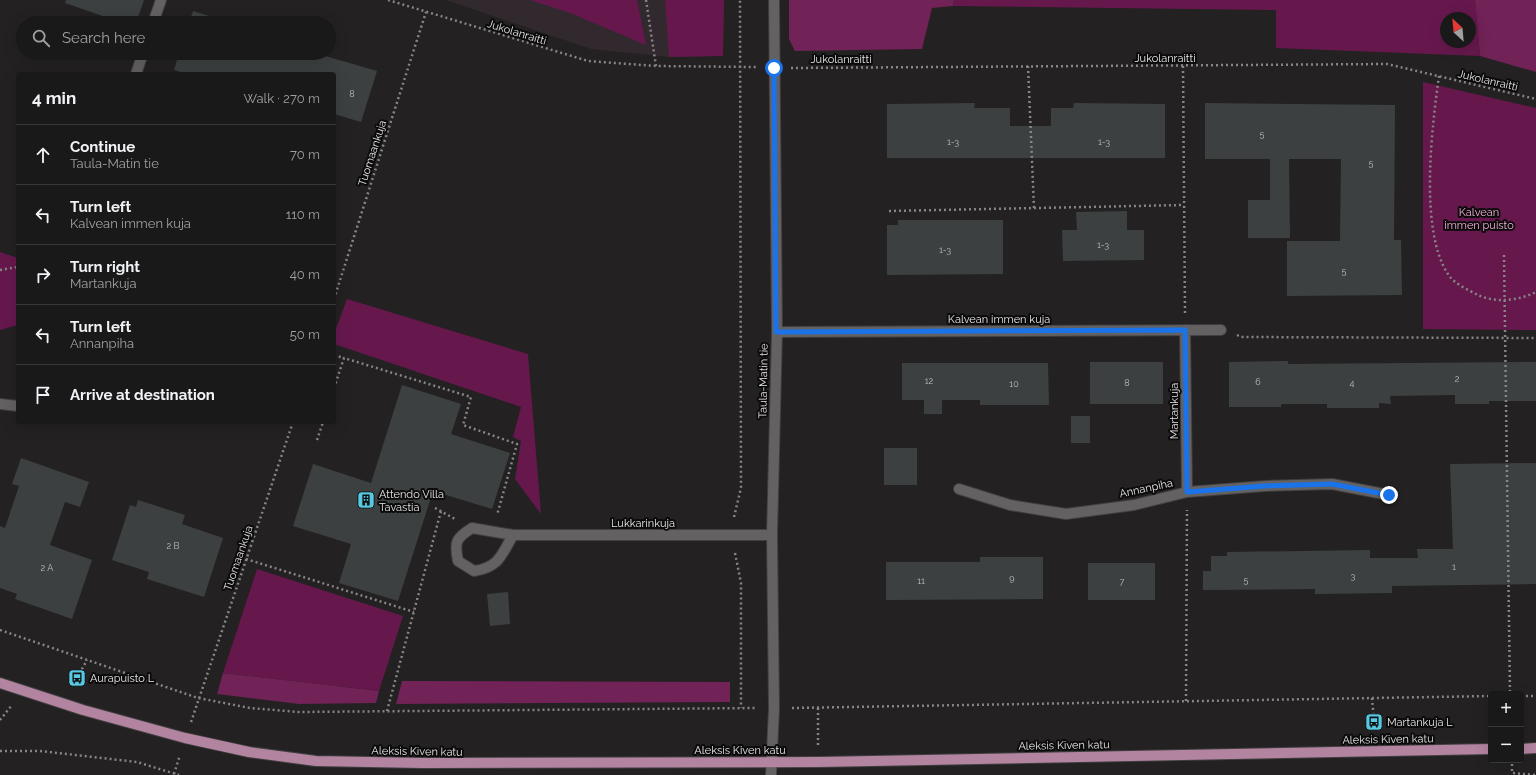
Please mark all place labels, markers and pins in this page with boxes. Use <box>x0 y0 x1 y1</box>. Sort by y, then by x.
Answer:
place label: Attendo Villa Tavastia <box>379 488 444 514</box>
building icon: Attendo Villa Tavastia <box>356 490 376 510</box>
bus stop icon: Aurapuisto L <box>67 668 87 688</box>
place label: Aurapuisto L <box>90 672 155 685</box>
bus stop icon: Martankuja L <box>1364 712 1384 732</box>
place label: Martankuja L <box>1387 716 1453 729</box>

